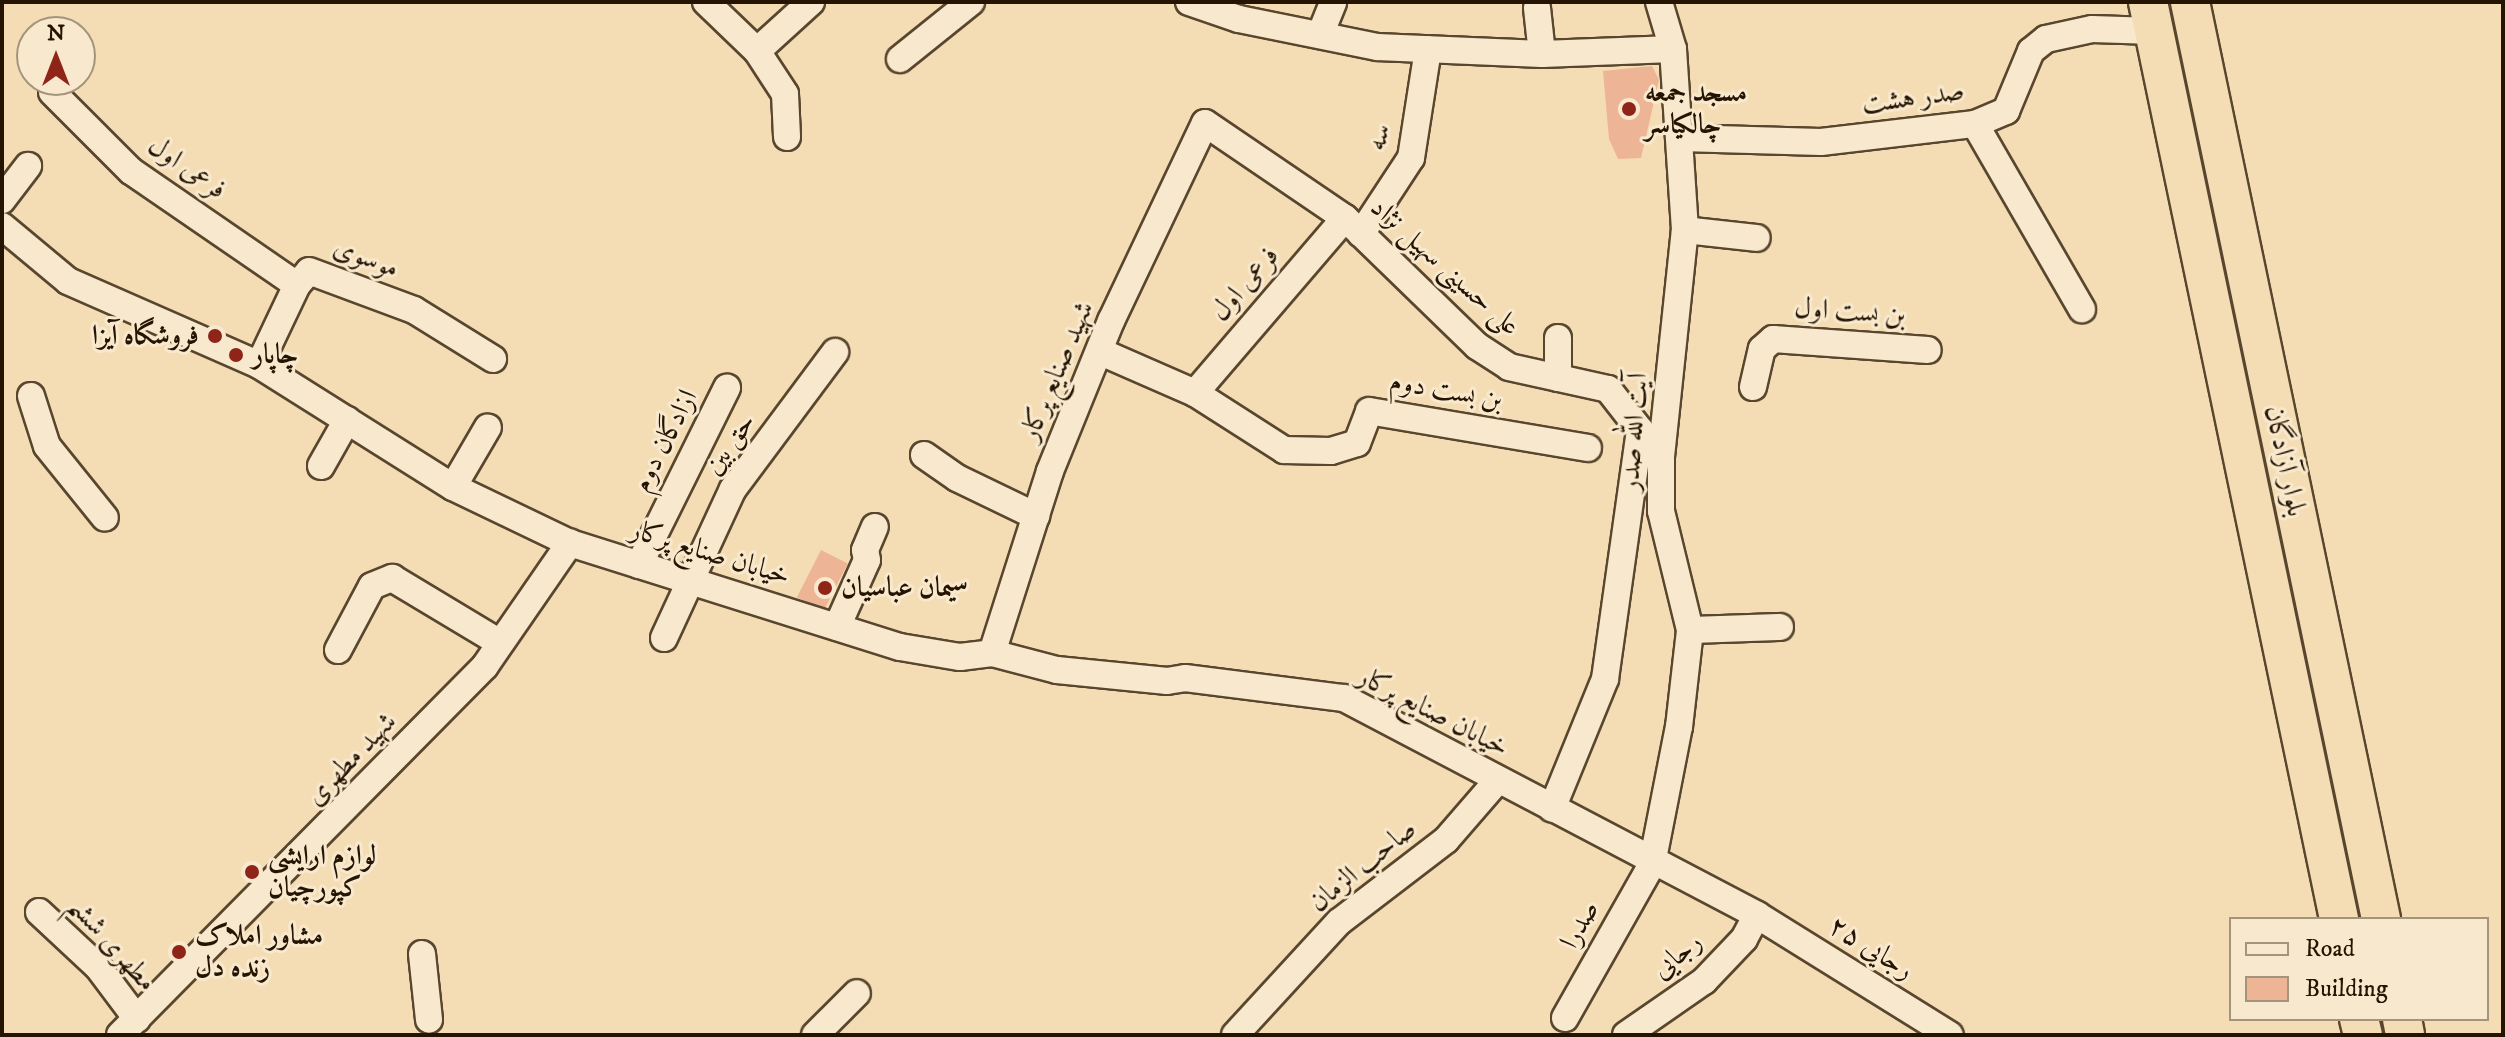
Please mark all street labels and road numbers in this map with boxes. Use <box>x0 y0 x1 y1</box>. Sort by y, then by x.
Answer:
street label: صدر هشت <box>1860 74 1966 122</box>
street label: سه <box>1359 119 1399 155</box>
street label: فرعی اول <box>141 129 233 207</box>
street label: علی حسینی سهیل نژاد <box>1363 191 1527 343</box>
street label: موسوی <box>328 230 404 286</box>
street label: فرعی اول <box>1203 240 1287 328</box>
street label: بن بست اول <box>1793 291 1907 333</box>
street label: شهید صنایع پرکار <box>1013 296 1101 446</box>
street label: بن بست دوم <box>1387 365 1505 417</box>
street label: آیت الله صدر <box>1613 372 1655 492</box>
street label: ازادگان دوم <box>625 384 705 498</box>
street label: بلوار آزادگان <box>2257 402 2313 520</box>
street label: حق بین <box>696 407 764 481</box>
street label: خیابان صنایع پرکار <box>626 513 794 593</box>
street label: خیابان صنایع پرکار <box>1352 660 1514 764</box>
street label: شهید مطهری <box>298 705 404 813</box>
street label: صاحب الزمان <box>1302 812 1424 920</box>
street label: مطهری ششم <box>61 889 163 999</box>
street label: صدرا <box>1553 895 1607 955</box>
street label: رجایی ۲۵ <box>1822 909 1920 987</box>
street label: رجایی <box>1645 925 1709 987</box>

